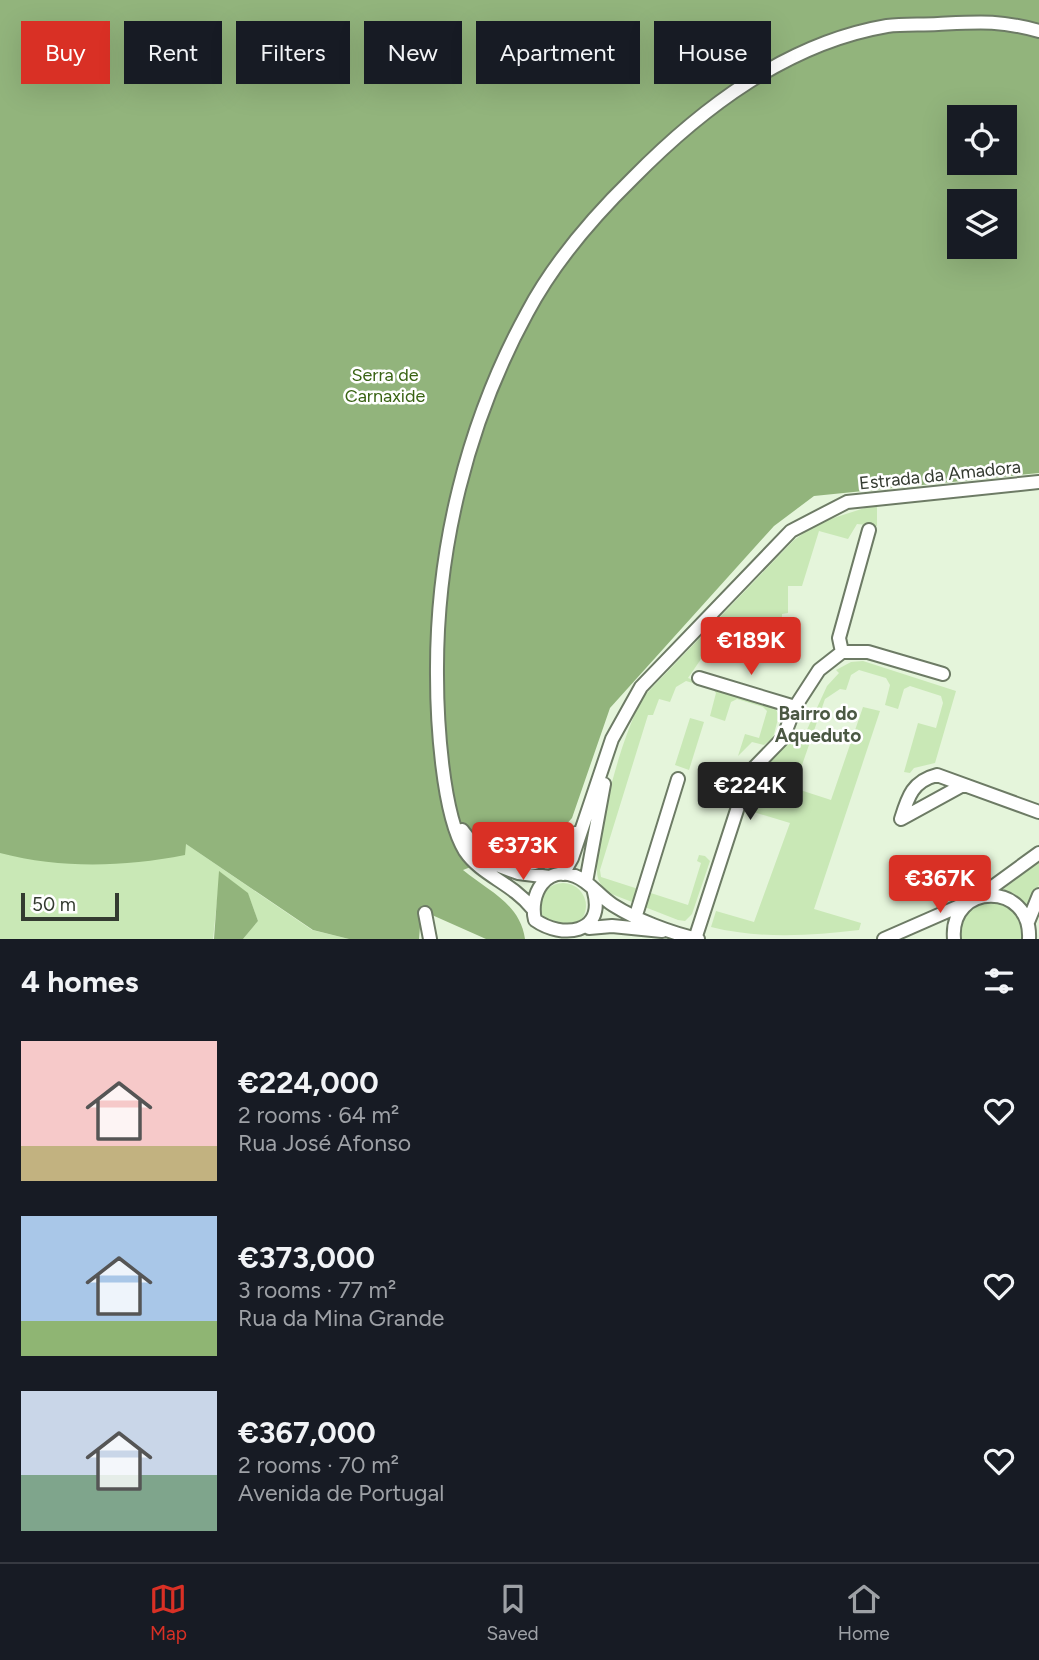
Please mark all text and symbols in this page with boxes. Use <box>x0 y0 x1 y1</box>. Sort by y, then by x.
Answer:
chip: Buy <box>21 21 110 84</box>
chip: Rent <box>124 21 222 84</box>
chip: Filters <box>236 21 350 84</box>
chip: New <box>364 21 462 84</box>
chip: Apartment <box>476 21 640 84</box>
chip: House <box>654 21 771 84</box>
map controls <box>947 105 1017 259</box>
button: locate <box>947 105 1017 175</box>
button: layers <box>947 189 1017 259</box>
park label: Serra de Carnaxide <box>345 364 425 407</box>
street label: Estrada da Amadora <box>858 456 1022 494</box>
pin: €189K <box>702 618 800 677</box>
text: €189K <box>717 626 785 654</box>
district label: Bairro do Aqueduto <box>775 702 861 747</box>
pin: €224K <box>701 762 799 822</box>
text: €224K <box>714 771 786 799</box>
pin: €373K <box>474 822 572 882</box>
text: €373K <box>488 831 558 859</box>
pin: €367K <box>891 856 989 915</box>
text: €367K <box>905 864 975 892</box>
scale bar <box>21 890 119 922</box>
text: 50 m <box>32 893 76 916</box>
icon: filters <box>980 962 1018 1000</box>
text: 4 homes <box>21 963 138 1000</box>
text: €224,000 <box>238 1064 379 1101</box>
icon: home <box>77 1069 161 1153</box>
icon: heart <box>980 1092 1018 1130</box>
text: 2 rooms · 64 m² <box>238 1101 399 1129</box>
text: Rua José Afonso <box>238 1129 411 1157</box>
text: €373,000 <box>238 1239 375 1276</box>
icon: home <box>77 1244 161 1328</box>
icon: heart <box>980 1267 1018 1305</box>
text: 3 rooms · 77 m² <box>238 1276 396 1304</box>
text: Rua da Mina Grande <box>238 1304 444 1332</box>
text: €367,000 <box>238 1414 376 1451</box>
icon: home <box>77 1419 161 1503</box>
icon: heart <box>980 1442 1018 1480</box>
text: 2 rooms · 70 m² <box>238 1451 399 1479</box>
text: Avenida de Portugal <box>238 1479 444 1507</box>
tab: Map <box>149 1580 187 1645</box>
tab: Saved <box>486 1580 539 1645</box>
tab: Home <box>838 1580 890 1645</box>

